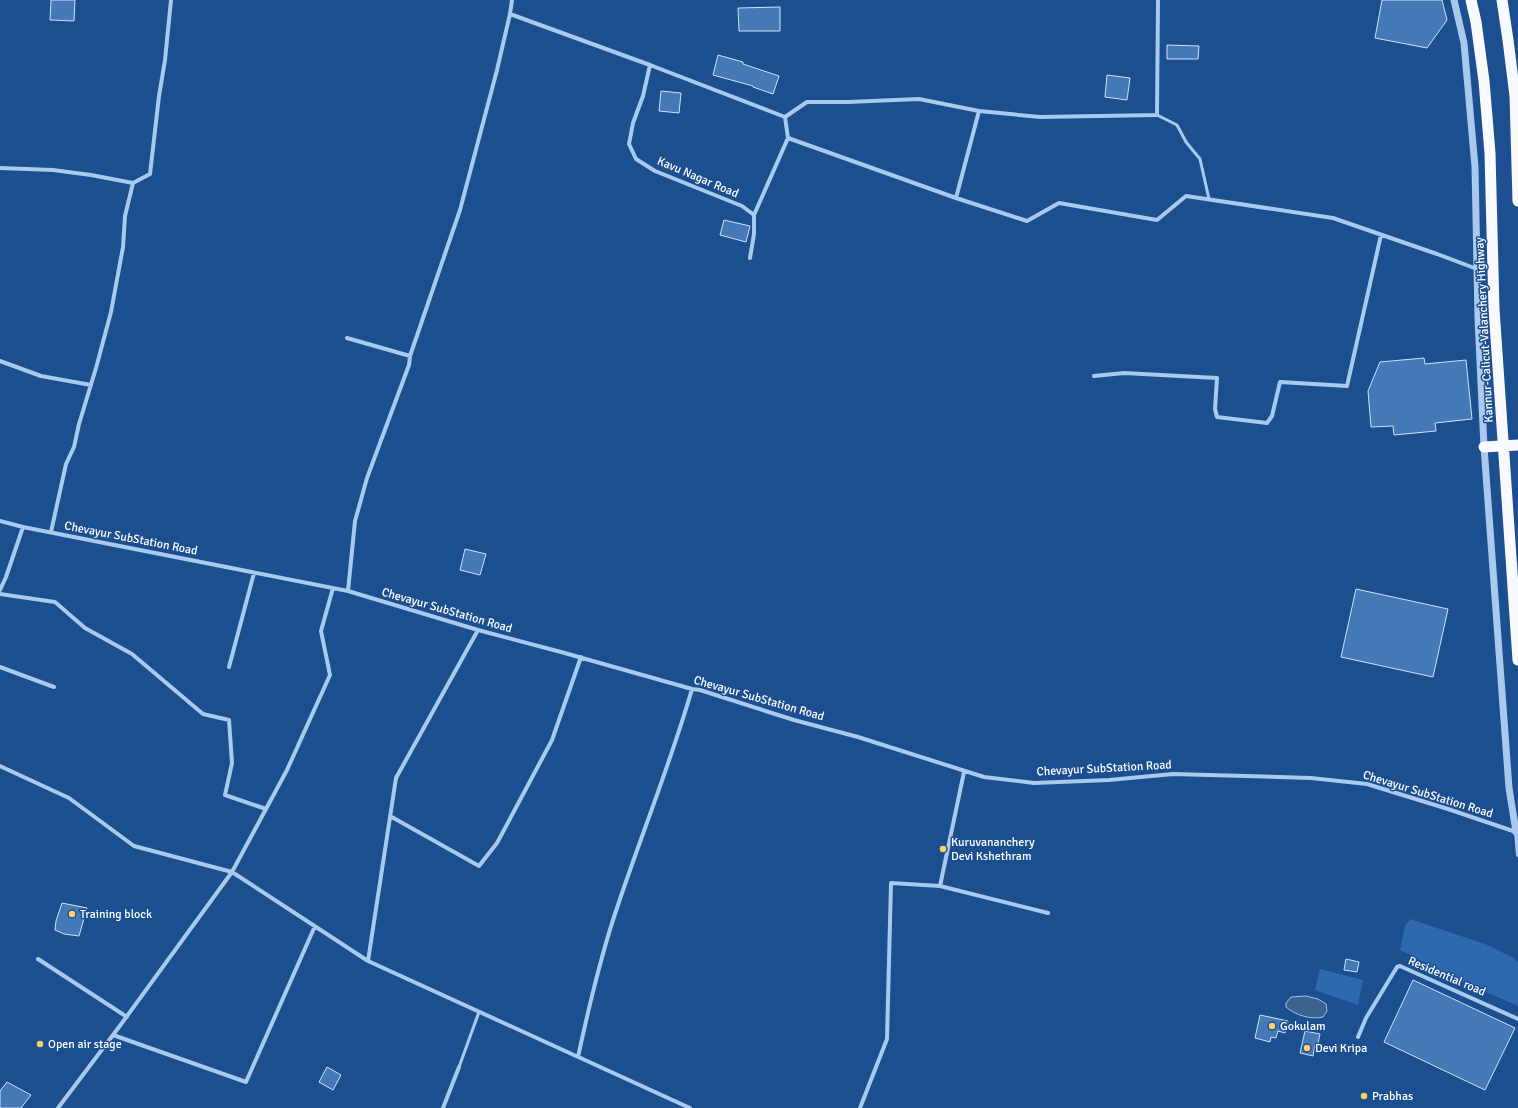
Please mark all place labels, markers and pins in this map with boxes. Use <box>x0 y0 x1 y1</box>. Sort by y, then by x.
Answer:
place label: Kuruvananchery Devi Kshethram <box>951 835 1035 864</box>
marker: Kuruvananchery Devi Kshethram <box>938 844 948 854</box>
place label: Training block <box>80 907 152 922</box>
marker: Training block <box>67 909 77 919</box>
place label: Gokulam <box>1280 1019 1326 1034</box>
marker: Gokulam <box>1267 1021 1277 1031</box>
place label: Open air stage <box>48 1037 122 1052</box>
marker: Open air stage <box>35 1039 45 1049</box>
place label: Devi Kripa <box>1315 1041 1367 1056</box>
marker: Devi Kripa <box>1302 1043 1312 1053</box>
place label: Prabhas <box>1372 1089 1413 1104</box>
marker: Prabhas <box>1359 1091 1369 1101</box>

